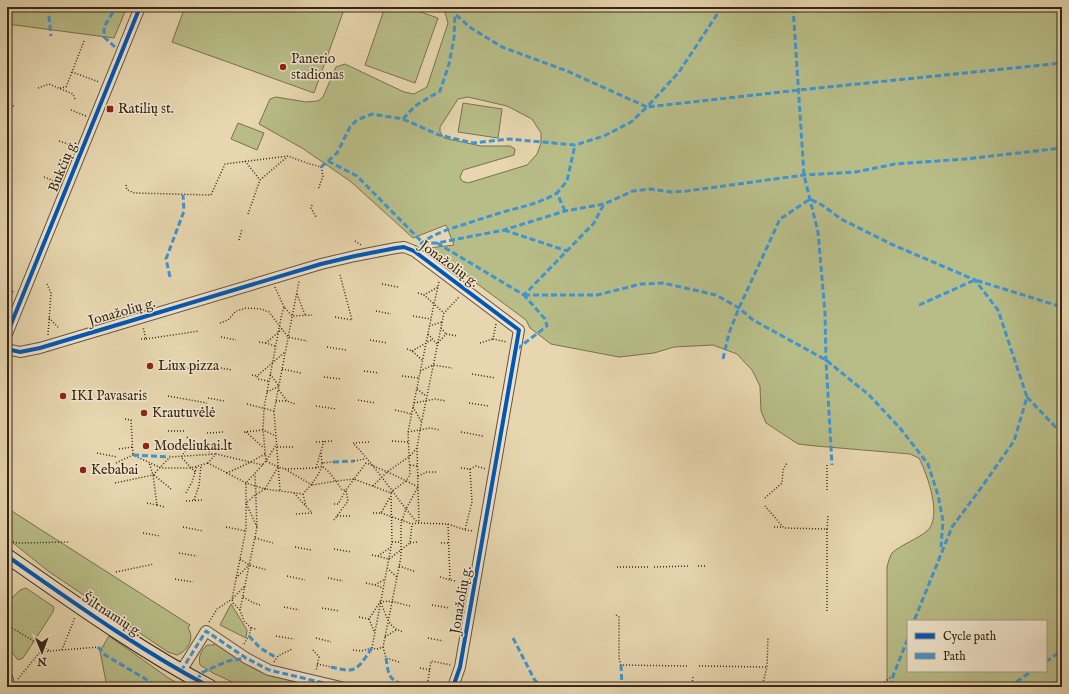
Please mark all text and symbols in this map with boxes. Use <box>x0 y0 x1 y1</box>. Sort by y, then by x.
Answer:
place label: Panerio stadionas <box>291 50 344 84</box>
marker: Panerio stadionas <box>278 62 288 72</box>
place label: Ratilių st. <box>118 100 174 118</box>
marker: Ratilių st. <box>105 104 115 114</box>
street label: Bukčių g. <box>44 137 82 195</box>
street label: Jonažolių g. <box>414 235 482 291</box>
street label: Jonažolių g. <box>85 294 157 331</box>
place label: Liux pizza <box>158 357 220 375</box>
marker: Liux pizza <box>145 361 155 371</box>
place label: IKI Pavasaris <box>71 387 147 405</box>
marker: IKI Pavasaris <box>58 391 68 401</box>
place label: Krautuvėlė <box>152 404 216 422</box>
marker: Krautuvėlė <box>139 408 149 418</box>
place label: Modeliukai.lt <box>154 437 232 455</box>
marker: Modeliukai.lt <box>141 441 151 451</box>
place label: Kebabai <box>91 461 139 479</box>
marker: Kebabai <box>78 465 88 475</box>
street label: Jonažolių g. <box>446 565 476 637</box>
street label: Šiltnamių g. <box>78 588 146 641</box>
legend <box>907 620 1047 672</box>
text: Cycle path <box>943 629 997 645</box>
north arrow <box>22 632 62 672</box>
text: Path <box>943 649 966 664</box>
text: N <box>37 654 48 668</box>

